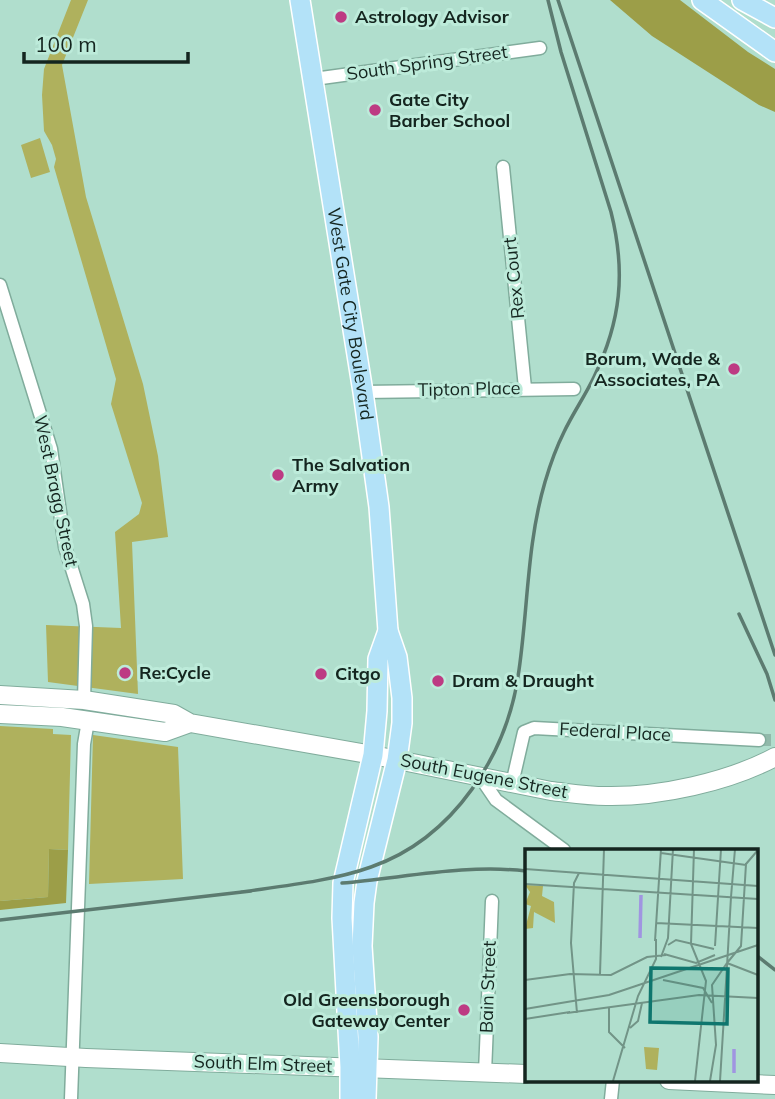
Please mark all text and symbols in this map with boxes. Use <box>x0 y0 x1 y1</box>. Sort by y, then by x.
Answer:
place label: Astrology Advisor <box>355 5 510 28</box>
marker: Astrology Advisor <box>333 9 349 25</box>
scale bar <box>24 21 189 65</box>
text: 100 m <box>35 31 97 57</box>
street label: South Spring Street <box>345 40 509 85</box>
place label: Gate City Barber School <box>389 88 510 132</box>
marker: Gate City Barber School <box>367 102 383 118</box>
street label: West Gate City Boulevard <box>323 206 379 422</box>
street label: Rex Court <box>498 236 529 320</box>
place label: Borum, Wade & Associates, PA <box>585 347 721 391</box>
marker: Borum, Wade & Associates, PA <box>726 361 742 377</box>
street label: Tipton Place <box>417 376 521 401</box>
street label: West Bragg Street <box>29 413 84 569</box>
place label: The Salvation Army <box>292 453 410 497</box>
marker: The Salvation Army <box>270 467 286 483</box>
place label: Re:Cycle <box>139 661 211 684</box>
place label: Citgo <box>335 662 381 685</box>
marker: Re:Cycle <box>117 665 133 681</box>
marker: Citgo <box>313 666 329 682</box>
place label: Dram & Draught <box>452 669 594 692</box>
marker: Dram & Draught <box>430 673 446 689</box>
street label: Federal Place <box>559 717 671 746</box>
street label: South Eugene Street <box>399 748 570 803</box>
inset map <box>525 849 758 1082</box>
street label: Bain Street <box>474 940 501 1034</box>
place label: Old Greensborough Gateway Center <box>283 988 451 1032</box>
marker: Old Greensborough Gateway Center <box>456 1002 472 1018</box>
street label: South Elm Street <box>193 1050 333 1077</box>

